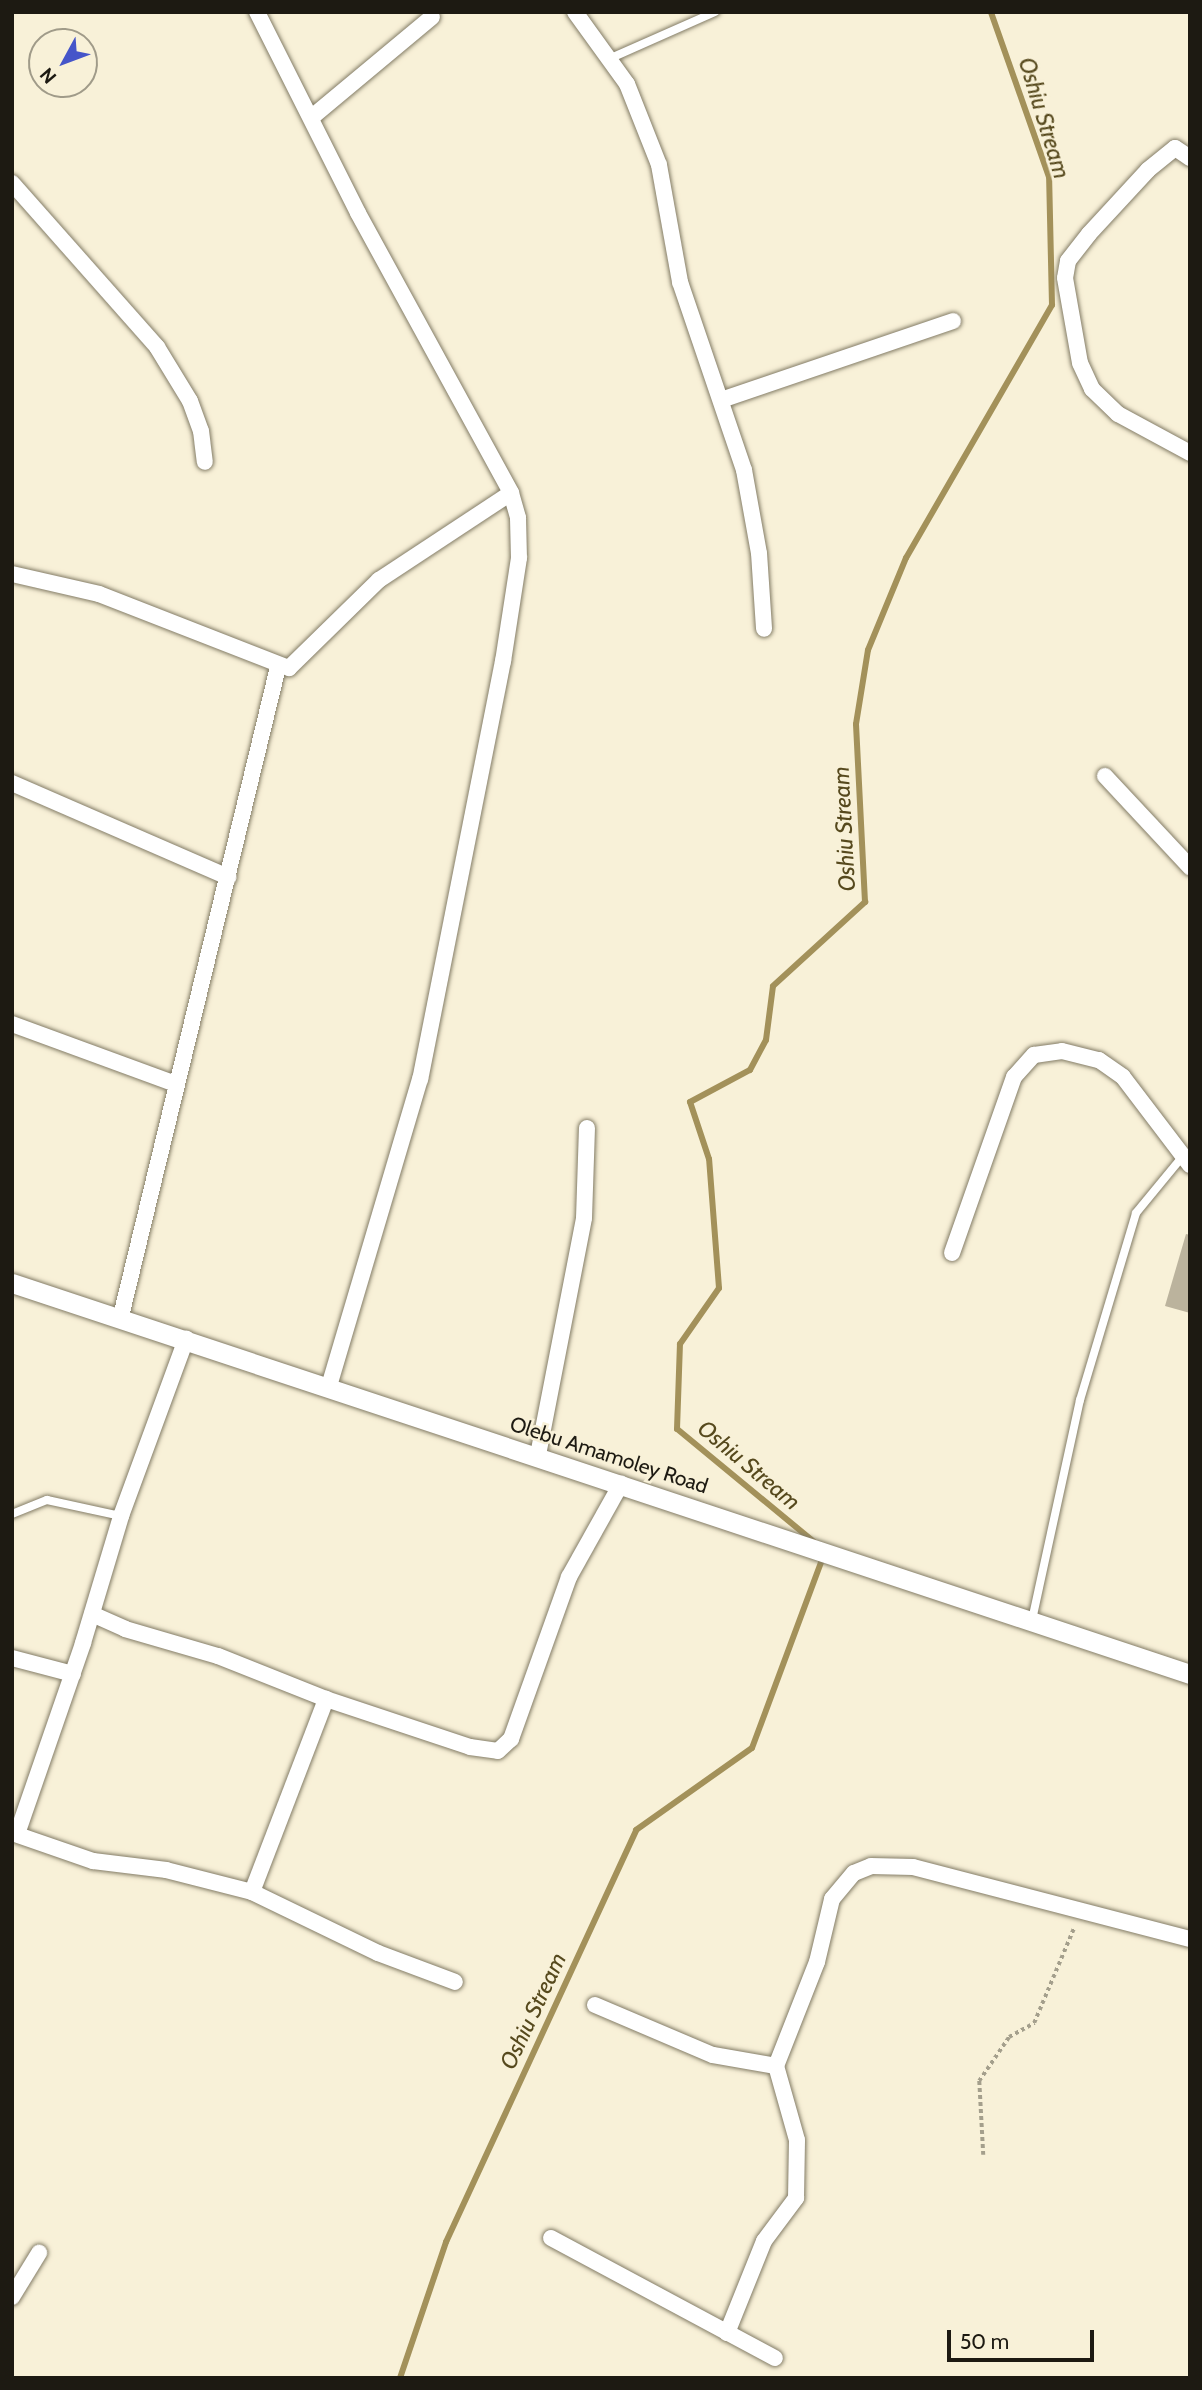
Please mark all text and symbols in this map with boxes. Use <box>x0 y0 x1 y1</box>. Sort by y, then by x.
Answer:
north arrow <box>28 28 98 98</box>
water label: Oshiu Stream <box>1013 54 1075 182</box>
text: N <box>35 63 61 88</box>
water label: Oshiu Stream <box>827 766 861 892</box>
street label: Olebu Amamoley Road <box>507 1411 711 1499</box>
water label: Oshiu Stream <box>692 1414 806 1516</box>
water label: Oshiu Stream <box>494 1948 572 2074</box>
scale bar <box>950 2316 1097 2360</box>
text: 50 m <box>960 2329 1009 2354</box>

